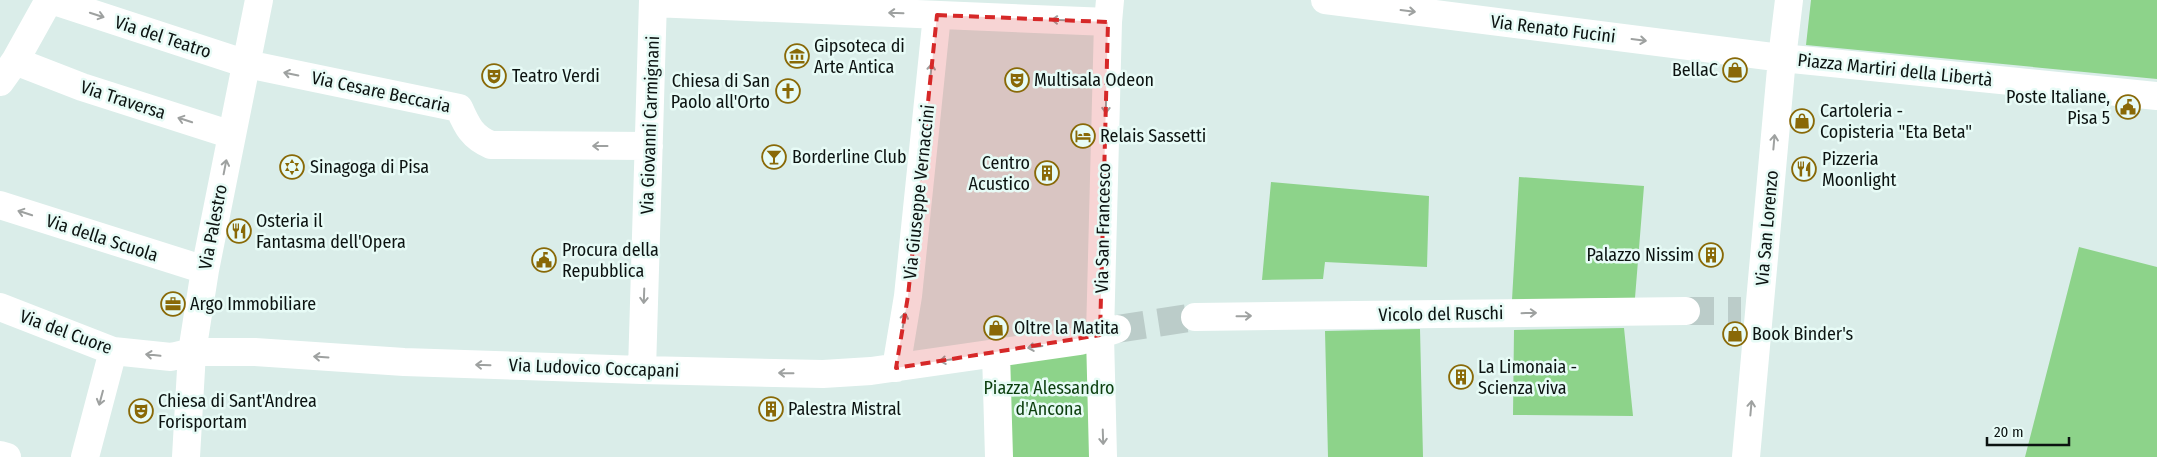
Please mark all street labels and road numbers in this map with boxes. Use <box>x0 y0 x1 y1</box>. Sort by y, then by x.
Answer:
street label: Via Renato Fucini <box>1489 10 1617 48</box>
street label: Via del Teatro <box>112 11 214 63</box>
street label: Via Giovanni Carmignani <box>636 35 664 215</box>
street label: Piazza Martiri della Libertà <box>1796 49 1994 91</box>
street label: Via Cesare Beccaria <box>309 66 453 118</box>
street label: Via Traversa <box>78 76 168 124</box>
street label: Via Giuseppe Vernaccini <box>899 103 939 281</box>
street label: Via San Francesco <box>1091 163 1115 293</box>
street label: Via San Lorenzo <box>1751 169 1783 287</box>
street label: Via Palestro <box>194 183 232 271</box>
street label: Via della Scuola <box>43 210 161 267</box>
street label: Vicolo del Ruschi <box>1378 302 1504 326</box>
street label: Via del Cuore <box>17 305 115 359</box>
street label: Via Ludovico Coccapani <box>508 354 680 382</box>

